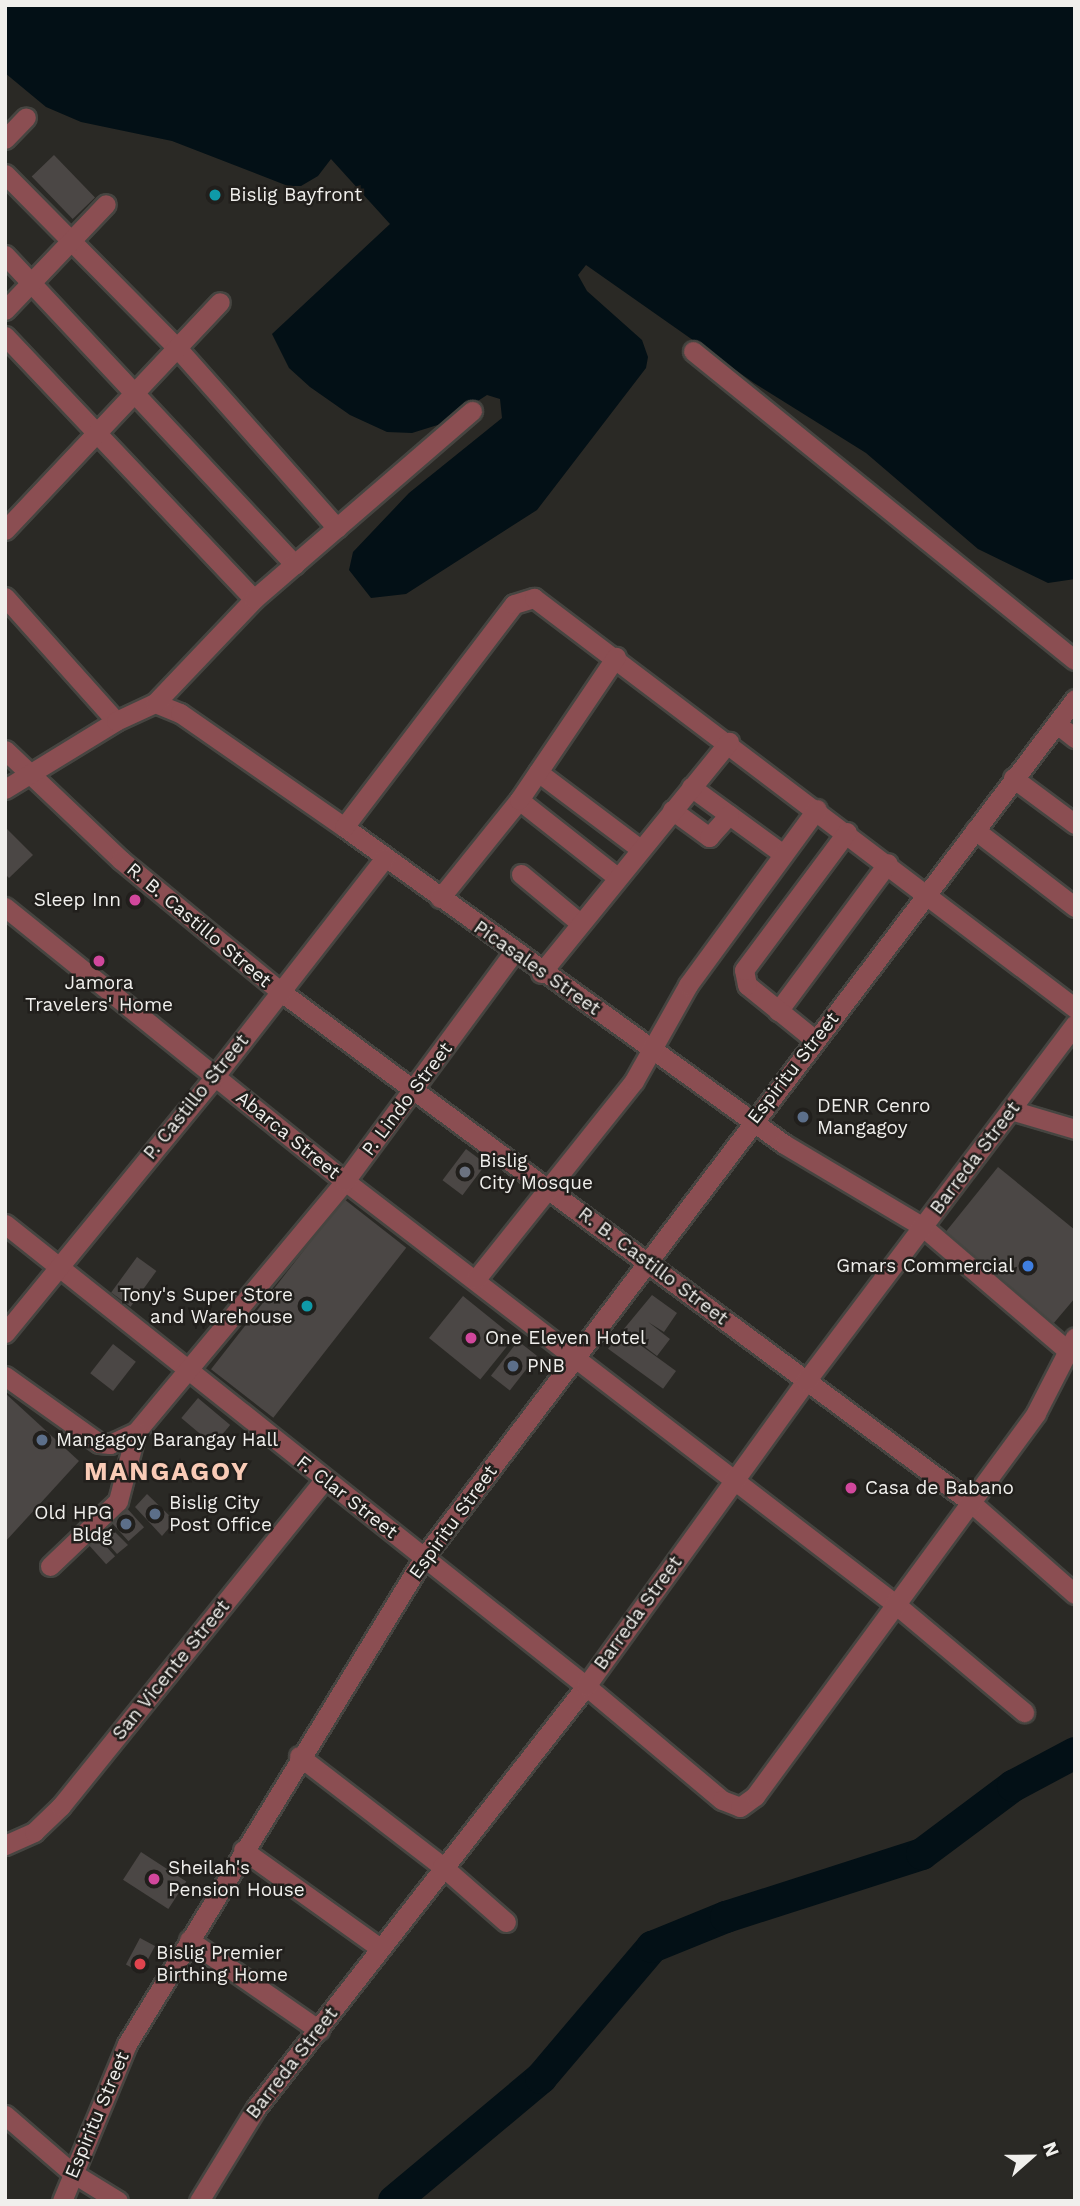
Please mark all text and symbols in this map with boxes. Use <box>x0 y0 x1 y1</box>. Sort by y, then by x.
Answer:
place label: Bislig Bayfront <box>229 184 362 206</box>
marker: Bislig Bayfront <box>207 187 223 203</box>
street label: R. B. Castillo Street <box>122 858 276 992</box>
place label: Sleep Inn <box>34 889 121 911</box>
marker: Sleep Inn <box>127 892 143 908</box>
street label: Picasales Street <box>469 916 605 1020</box>
marker: Jamora Travelers' Home <box>91 953 107 969</box>
place label: Jamora Travelers' Home <box>25 972 173 1016</box>
street label: Espiritu Street <box>742 1008 844 1128</box>
street label: P. Castillo Street <box>139 1030 253 1164</box>
street label: P. Lindo Street <box>357 1038 457 1160</box>
street label: Abarca Street <box>231 1086 345 1184</box>
place label: DENR Cenro Mangagoy <box>817 1095 930 1139</box>
street label: Barreda Street <box>925 1097 1025 1219</box>
marker: DENR Cenro Mangagoy <box>795 1109 811 1125</box>
place label: Bislig City Mosque <box>479 1150 593 1194</box>
marker: Bislig City Mosque <box>457 1164 473 1180</box>
street label: R. B. Castillo Street <box>574 1202 732 1330</box>
place label: Gmars Commercial <box>836 1255 1014 1277</box>
marker: Gmars Commercial <box>1020 1258 1036 1274</box>
place label: Tony's Super Store and Warehouse <box>119 1284 293 1328</box>
marker: Tony's Super Store and Warehouse <box>299 1298 315 1314</box>
place label: One Eleven Hotel <box>485 1327 646 1349</box>
marker: One Eleven Hotel <box>463 1330 479 1346</box>
place label: PNB <box>527 1355 565 1377</box>
marker: PNB <box>505 1358 521 1374</box>
place label: Mangagoy Barangay Hall <box>56 1429 279 1451</box>
marker: Mangagoy Barangay Hall <box>34 1432 50 1448</box>
street label: F. Clar Street <box>292 1450 402 1544</box>
district label: MANGAGOY <box>85 1456 249 1488</box>
street label: Espiritu Street <box>404 1461 502 1583</box>
place label: Casa de Babano <box>865 1477 1014 1499</box>
marker: Casa de Babano <box>843 1480 859 1496</box>
place label: Bislig City Post Office <box>169 1492 272 1536</box>
place label: Old HPG Bldg <box>34 1502 112 1546</box>
marker: Bislig City Post Office <box>147 1506 163 1522</box>
marker: Old HPG Bldg <box>118 1516 134 1532</box>
street label: Barreda Street <box>589 1551 687 1675</box>
street label: San Vicente Street <box>107 1595 235 1745</box>
place label: Sheilah's Pension House <box>168 1857 305 1901</box>
marker: Sheilah's Pension House <box>146 1871 162 1887</box>
place label: Bislig Premier Birthing Home <box>156 1942 288 1986</box>
marker: Bislig Premier Birthing Home <box>130 1954 150 1974</box>
street label: Barreda Street <box>241 2003 343 2123</box>
street label: Espiritu Street <box>60 2048 134 2182</box>
north arrow <box>996 2122 1066 2192</box>
text: N <box>1038 2139 1064 2160</box>

